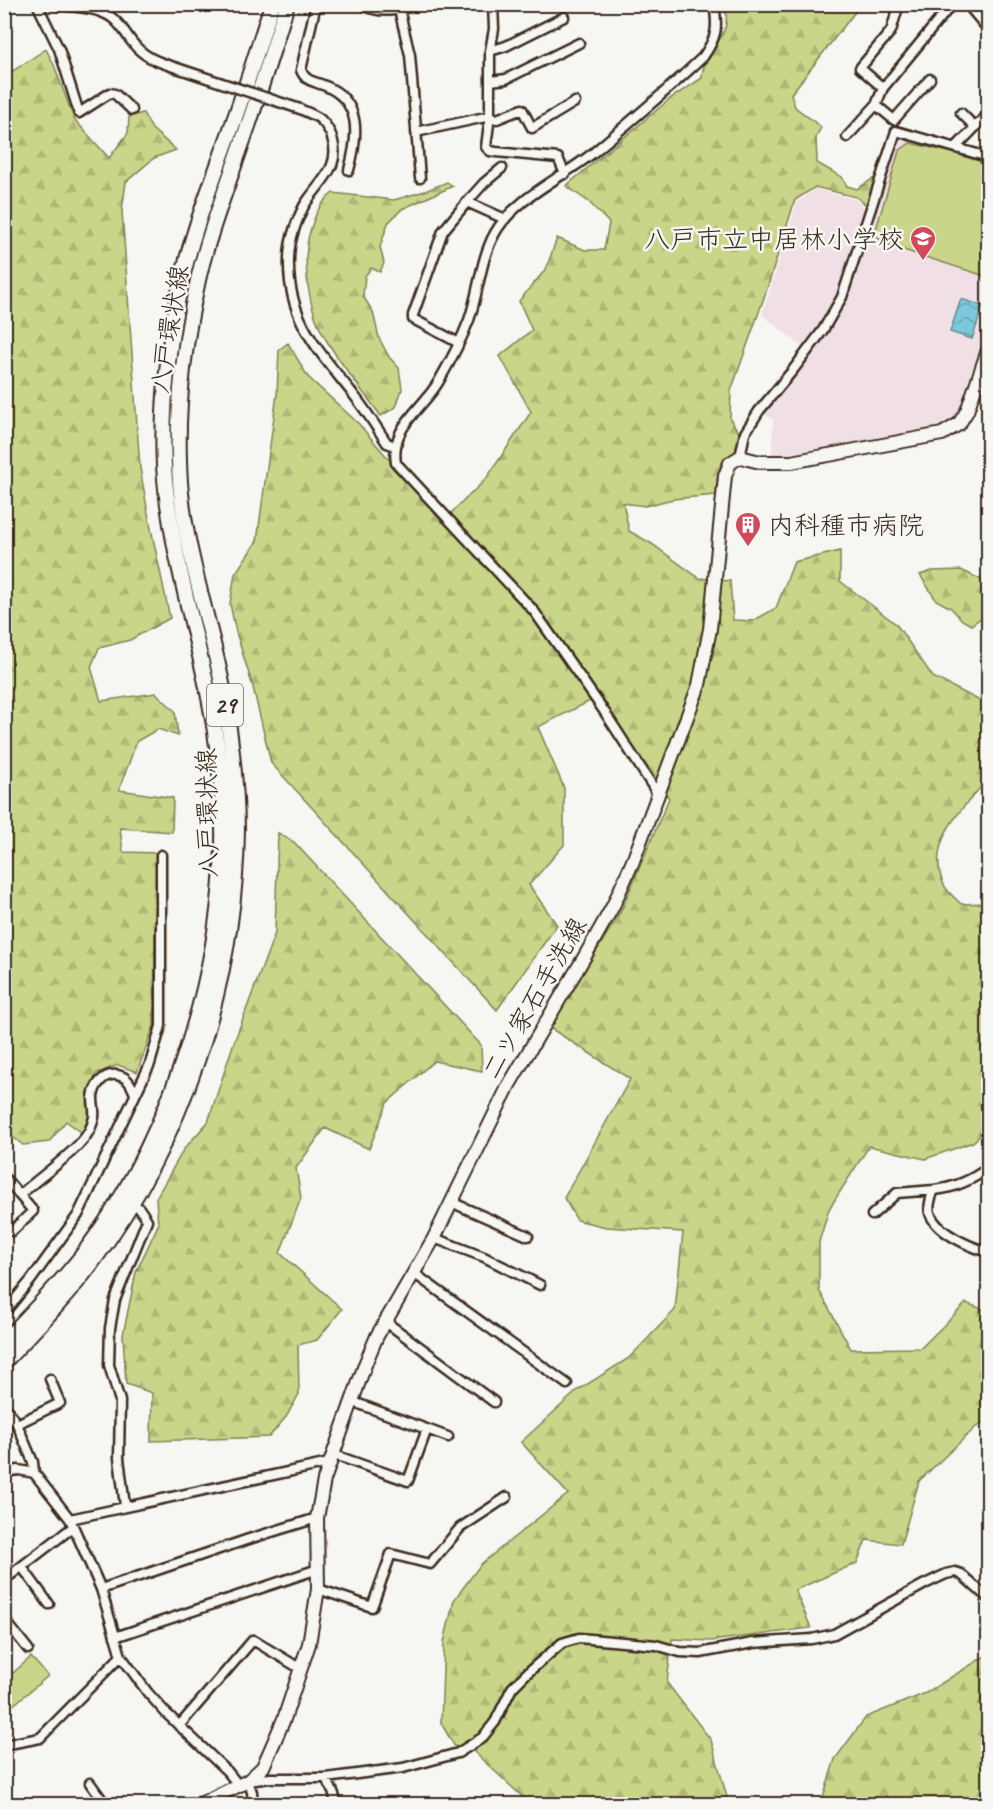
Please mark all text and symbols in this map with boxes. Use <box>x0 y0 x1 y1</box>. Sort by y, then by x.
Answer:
place label: 八戸市立中居林小学校 <box>644 223 904 256</box>
school or university icon: 八戸市立中居林小学校 <box>908 224 938 262</box>
street label: 八戸環状線 <box>143 262 196 396</box>
place label: 内科種市病院 <box>768 509 924 542</box>
building icon: 内科種市病院 <box>733 510 763 548</box>
road number: 29 <box>207 684 243 726</box>
street label: 八戸環状線 <box>190 748 225 878</box>
street label: 二ツ家石手洗線 <box>475 911 594 1085</box>

